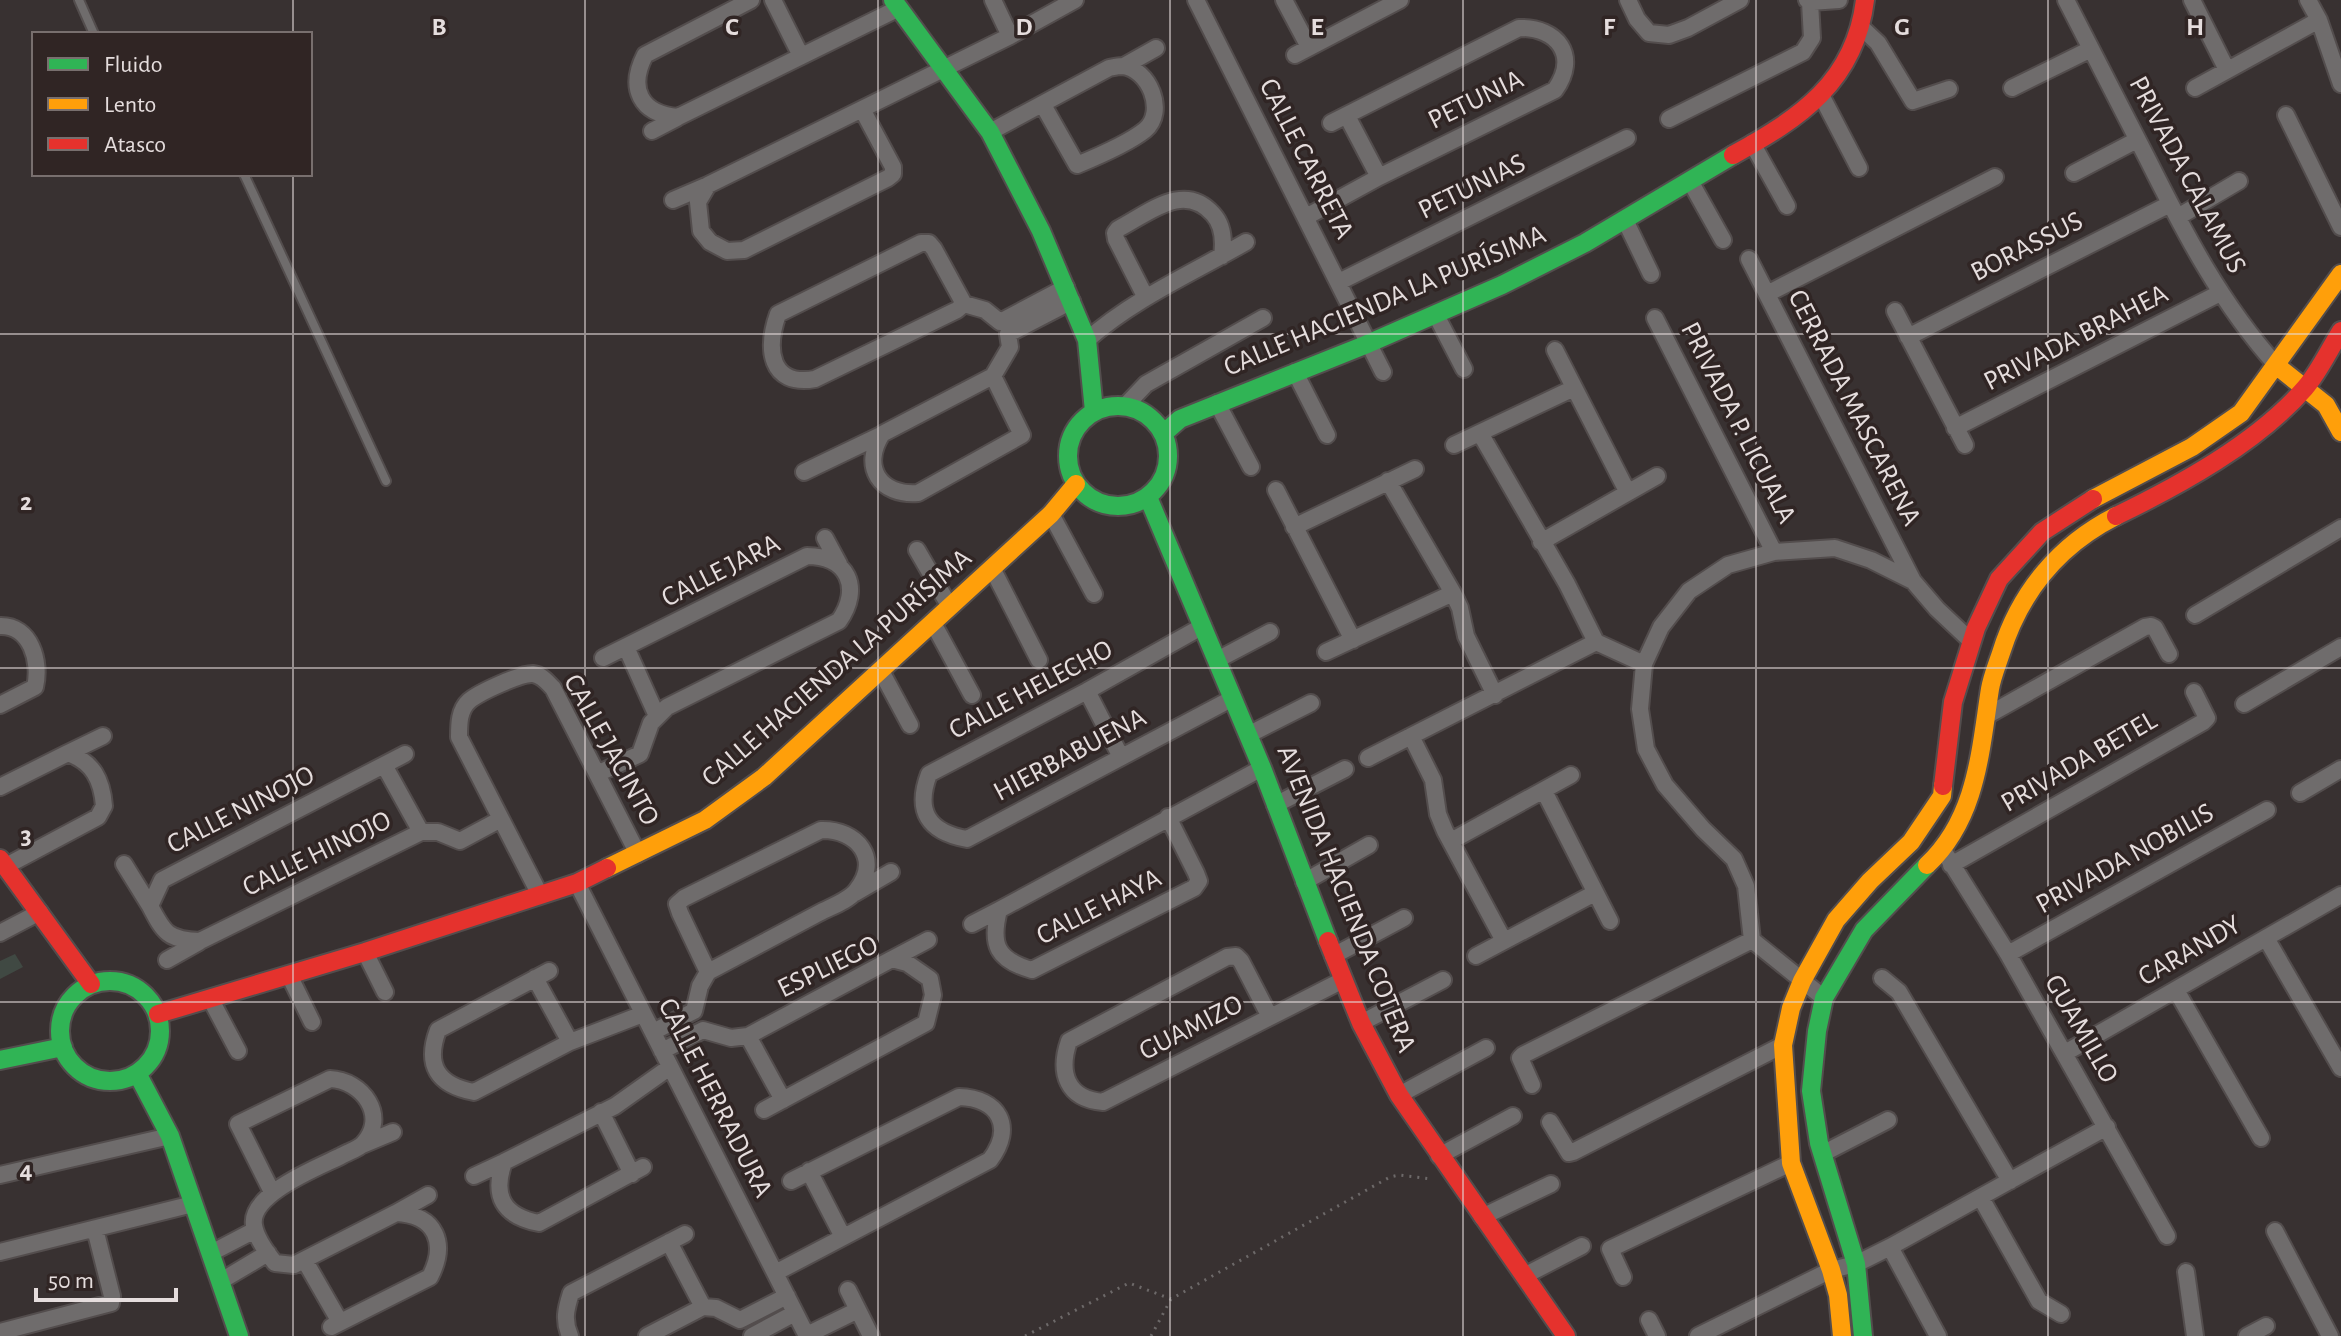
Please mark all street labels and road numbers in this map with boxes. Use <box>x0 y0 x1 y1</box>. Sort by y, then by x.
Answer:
street label: PETUNIA <box>1424 65 1528 135</box>
street label: PRIVADA CALAMUS <box>2123 72 2251 278</box>
street label: CALLE CARRETA <box>1254 74 1358 244</box>
street label: PETUNIAS <box>1414 149 1530 225</box>
street label: BORASSUS <box>1966 207 2088 287</box>
street label: CALLE HACIENDA LA PURÍSIMA <box>1219 218 1550 382</box>
street label: PRIVADA BRAHEA <box>1979 280 2173 396</box>
street label: CERRADA MASCARENA <box>1782 286 1926 530</box>
street label: PRIVADA P. LICUALA <box>1675 318 1801 528</box>
street label: CALLE JARA <box>657 529 785 613</box>
street label: CALLE HACIENDA LA PURÍSIMA <box>695 541 977 792</box>
street label: CALLE HELECHO <box>945 635 1117 745</box>
street label: CALLE JACINTO <box>558 670 664 830</box>
street label: HIERBABUENA <box>989 703 1151 807</box>
street label: PRIVADA BETEL <box>1996 706 2162 818</box>
street label: AVENIDA HACIENDA COTERA <box>1272 742 1420 1056</box>
street label: CALLE NINOJO <box>163 761 319 859</box>
street label: PRIVADA NOBILIS <box>2031 799 2219 919</box>
street label: CALLE HINOJO <box>238 806 396 902</box>
street label: CALLE HAYA <box>1032 864 1166 950</box>
street label: CARANDY <box>2134 910 2246 992</box>
street label: ESPLIEGO <box>773 931 883 1003</box>
street label: GUAMILLO <box>2039 970 2123 1088</box>
street label: GUAMIZO <box>1135 990 1247 1066</box>
street label: CALLE HERRADURA <box>653 994 777 1202</box>

